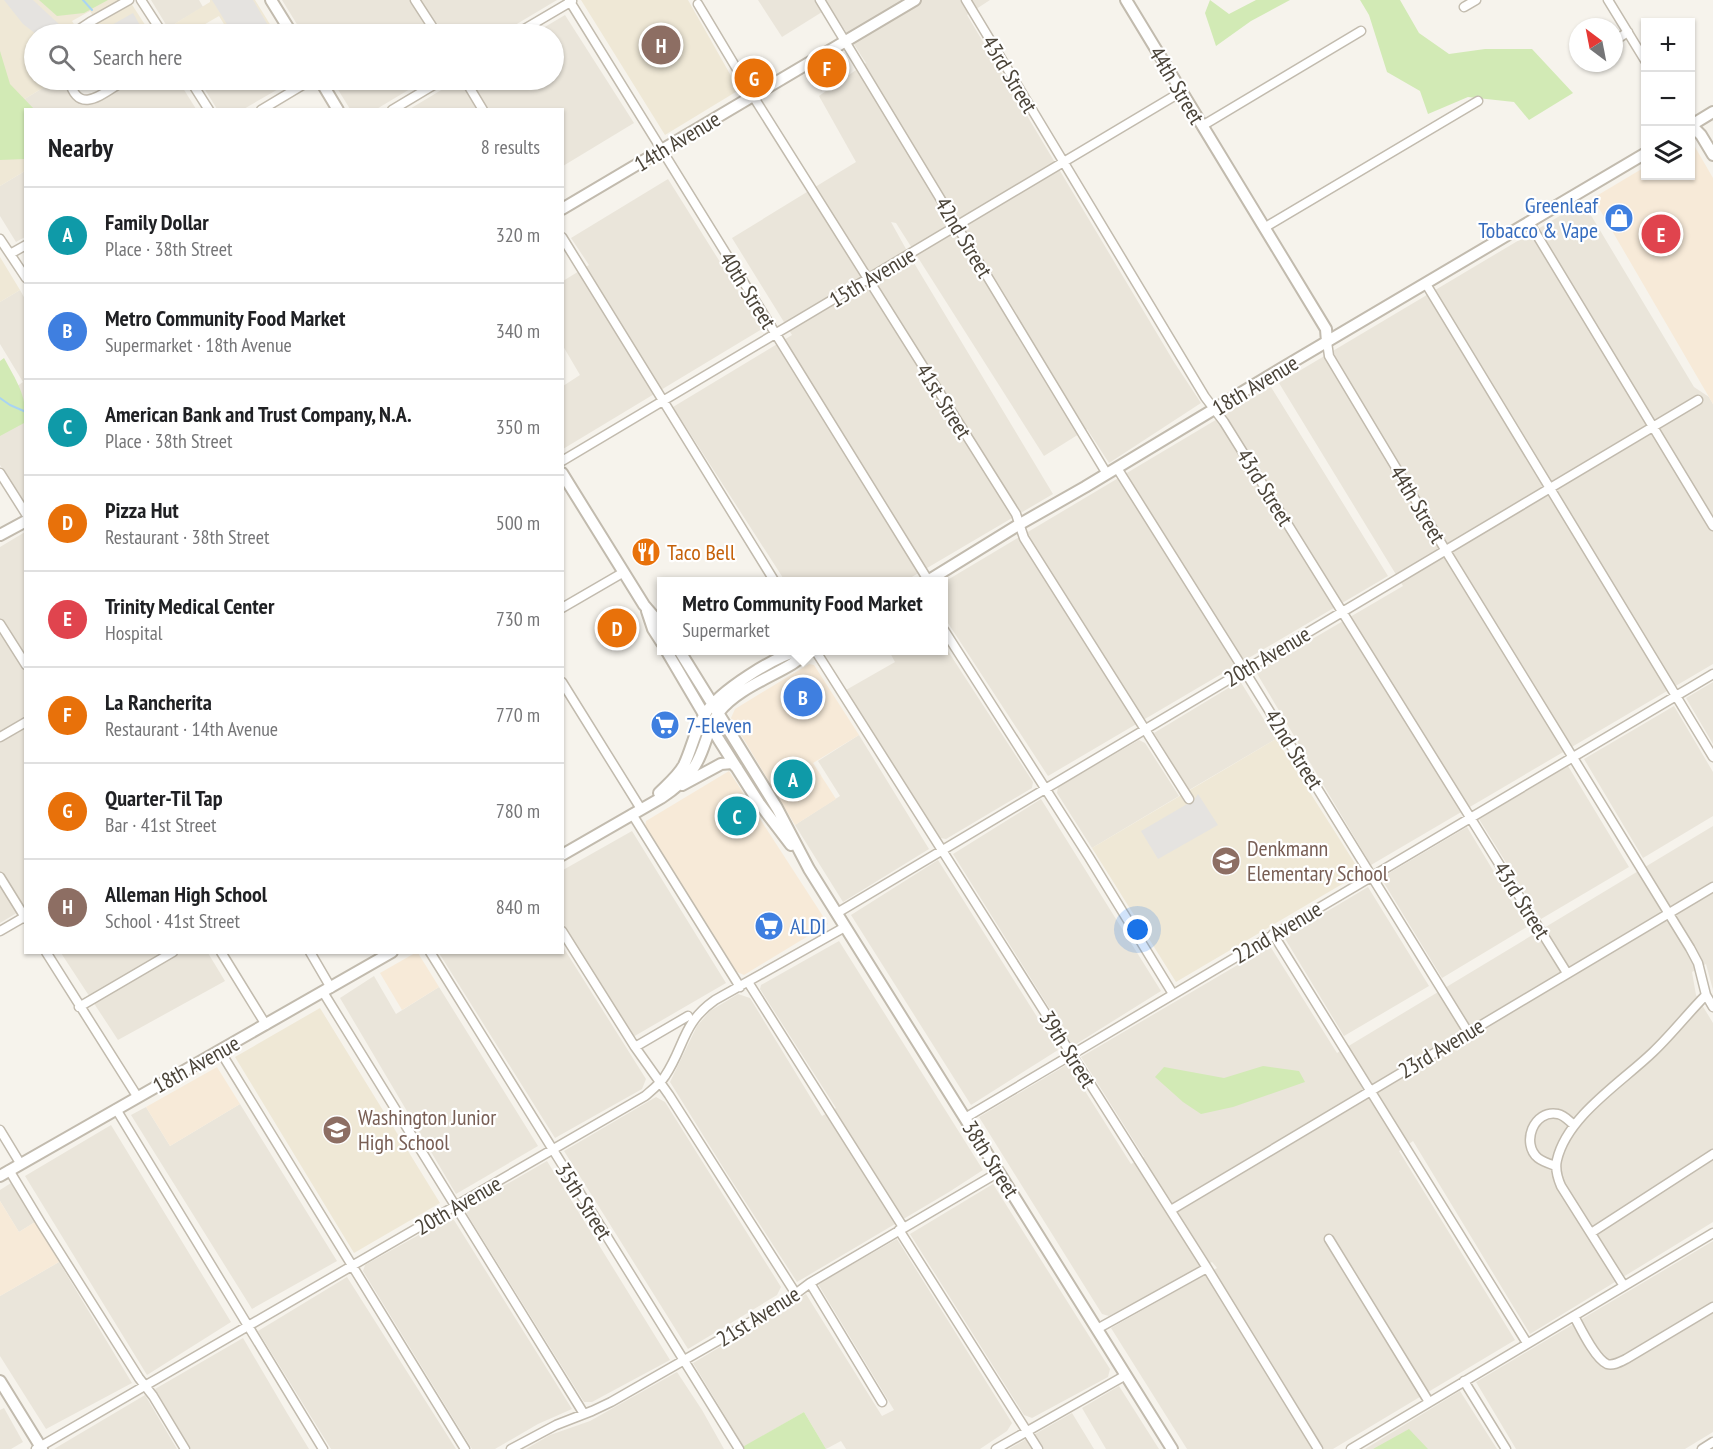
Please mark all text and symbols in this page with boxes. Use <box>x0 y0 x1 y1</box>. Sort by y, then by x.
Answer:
north arrow <box>1569 18 1623 72</box>
map controls <box>1641 18 1695 180</box>
button: + <box>1641 18 1695 72</box>
pin: H <box>642 22 680 68</box>
search box <box>24 24 564 90</box>
street label: 43rd Street <box>976 30 1044 118</box>
icon: search <box>45 41 78 74</box>
street label: 44th Street <box>1143 41 1211 129</box>
text: Search here <box>93 43 182 71</box>
pin: F <box>808 46 846 90</box>
pin: G <box>734 56 774 100</box>
button: − <box>1641 72 1695 126</box>
street label: 14th Avenue <box>629 104 725 178</box>
button: layers <box>1641 126 1695 180</box>
text: Nearby <box>48 131 113 164</box>
text: 8 results <box>481 134 540 160</box>
place label: Greenleaf Tobacco & Vape <box>1478 191 1599 244</box>
street label: 42nd Street <box>929 192 999 282</box>
shop icon: Greenleaf Tobacco & Vape <box>1603 202 1635 234</box>
text: Family Dollar <box>105 208 209 236</box>
pin: E <box>1642 212 1680 256</box>
text: A <box>62 222 73 248</box>
text: 320 m <box>496 222 540 248</box>
text: Place · 38th Street <box>105 236 232 262</box>
street label: 15th Avenue <box>824 240 920 314</box>
street label: 40th Street <box>713 246 783 334</box>
text: Metro Community Food Market <box>105 304 345 332</box>
text: B <box>63 318 72 344</box>
text: 340 m <box>496 318 540 344</box>
text: Supermarket · 18th Avenue <box>105 332 292 358</box>
street label: 18th Avenue <box>1207 348 1303 422</box>
street label: 41st Street <box>910 358 978 444</box>
text: American Bank and Trust Company, N.A. <box>105 400 412 428</box>
text: C <box>63 414 72 440</box>
text: 350 m <box>496 414 540 440</box>
text: Place · 38th Street <box>105 428 232 454</box>
street label: 43rd Street <box>1230 443 1300 531</box>
street label: 44th Street <box>1384 460 1452 548</box>
text: Pizza Hut <box>105 496 179 524</box>
text: D <box>62 510 73 536</box>
text: 500 m <box>496 510 540 536</box>
text: Restaurant · 38th Street <box>105 524 269 550</box>
restaurant icon: Taco Bell <box>630 536 662 568</box>
place label: Taco Bell <box>667 538 736 566</box>
popup <box>657 577 948 655</box>
text: Metro Community Food Market <box>682 589 923 617</box>
text: Trinity Medical Center <box>105 592 274 620</box>
text: E <box>63 606 72 632</box>
text: 730 m <box>496 606 540 632</box>
pin: D <box>598 606 636 650</box>
text: Supermarket <box>682 617 770 643</box>
street label: 20th Avenue <box>1219 619 1315 693</box>
text: Hospital <box>105 620 162 646</box>
pin: B <box>784 674 822 720</box>
text: La Rancherita <box>105 688 212 716</box>
text: F <box>63 702 72 728</box>
text: 770 m <box>496 702 540 728</box>
street label: 42nd Street <box>1258 704 1330 794</box>
supermarket icon: 7-Eleven <box>649 709 681 741</box>
place label: 7-Eleven <box>686 711 752 739</box>
text: Restaurant · 14th Avenue <box>105 716 278 742</box>
pin: A <box>774 756 812 802</box>
text: Quarter-Til Tap <box>105 784 223 812</box>
pin: C <box>718 794 756 838</box>
text: G <box>62 798 73 824</box>
text: 780 m <box>496 798 540 824</box>
text: Bar · 41st Street <box>105 812 217 838</box>
place label: Denkmann Elementary School <box>1247 834 1389 887</box>
school or university icon: Denkmann Elementary School <box>1210 845 1242 877</box>
street label: 43rd Street <box>1487 856 1557 944</box>
text: Alleman High School <box>105 880 267 908</box>
text: H <box>62 894 73 920</box>
text: 840 m <box>496 894 540 920</box>
street label: 22nd Avenue <box>1227 895 1327 969</box>
text: School · 41st Street <box>105 908 240 934</box>
supermarket icon: ALDI <box>753 910 785 942</box>
place label: ALDI <box>790 912 826 940</box>
your location <box>1123 915 1152 944</box>
street label: 39th Street <box>1033 1005 1103 1093</box>
street label: 23rd Avenue <box>1393 1012 1489 1084</box>
street label: 18th Avenue <box>148 1029 244 1099</box>
place label: Washington Junior High School <box>358 1103 496 1156</box>
school or university icon: Washington Junior High School <box>321 1114 353 1146</box>
street label: 38th Street <box>956 1115 1026 1203</box>
street label: 35th Street <box>549 1157 619 1245</box>
street label: 20th Avenue <box>410 1169 506 1241</box>
street label: 21st Avenue <box>711 1279 805 1353</box>

